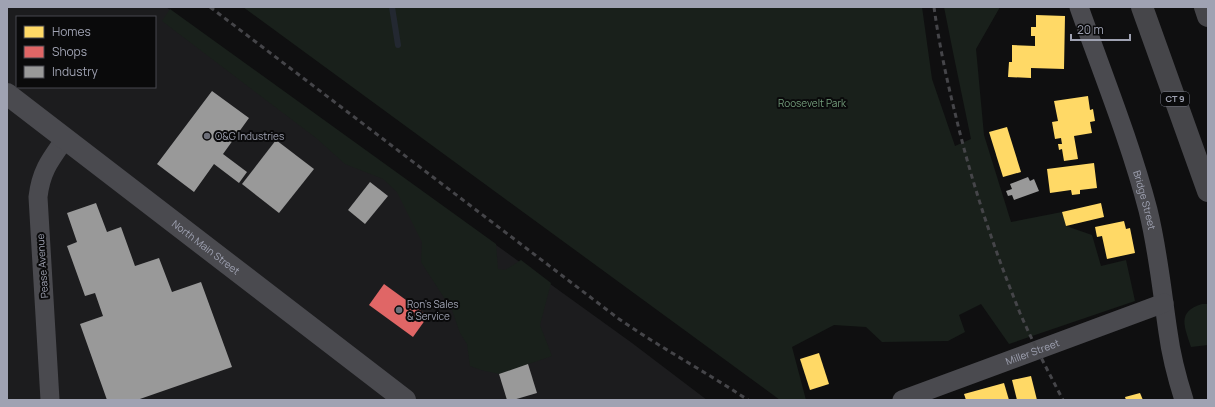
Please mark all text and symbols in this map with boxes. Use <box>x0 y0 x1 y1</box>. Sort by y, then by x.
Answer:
legend <box>16 16 156 88</box>
scale bar <box>1071 16 1130 42</box>
text: 20 m <box>1077 21 1104 38</box>
text: Homes <box>52 23 91 40</box>
text: Shops <box>52 43 87 60</box>
text: Industry <box>52 63 98 80</box>
road number: CT 9 <box>1161 92 1189 106</box>
park label: Roosevelt Park <box>778 96 847 110</box>
place label: O&G Industries <box>215 129 284 143</box>
marker: O&G Industries <box>202 131 212 141</box>
street label: Bridge Street <box>1130 168 1159 231</box>
street label: North Main Street <box>169 216 243 278</box>
street label: Pease Avenue <box>33 233 51 299</box>
place label: Ron's Sales & Service <box>407 297 459 323</box>
marker: Ron's Sales & Service <box>394 305 404 315</box>
street label: Miller Street <box>1003 335 1061 368</box>

